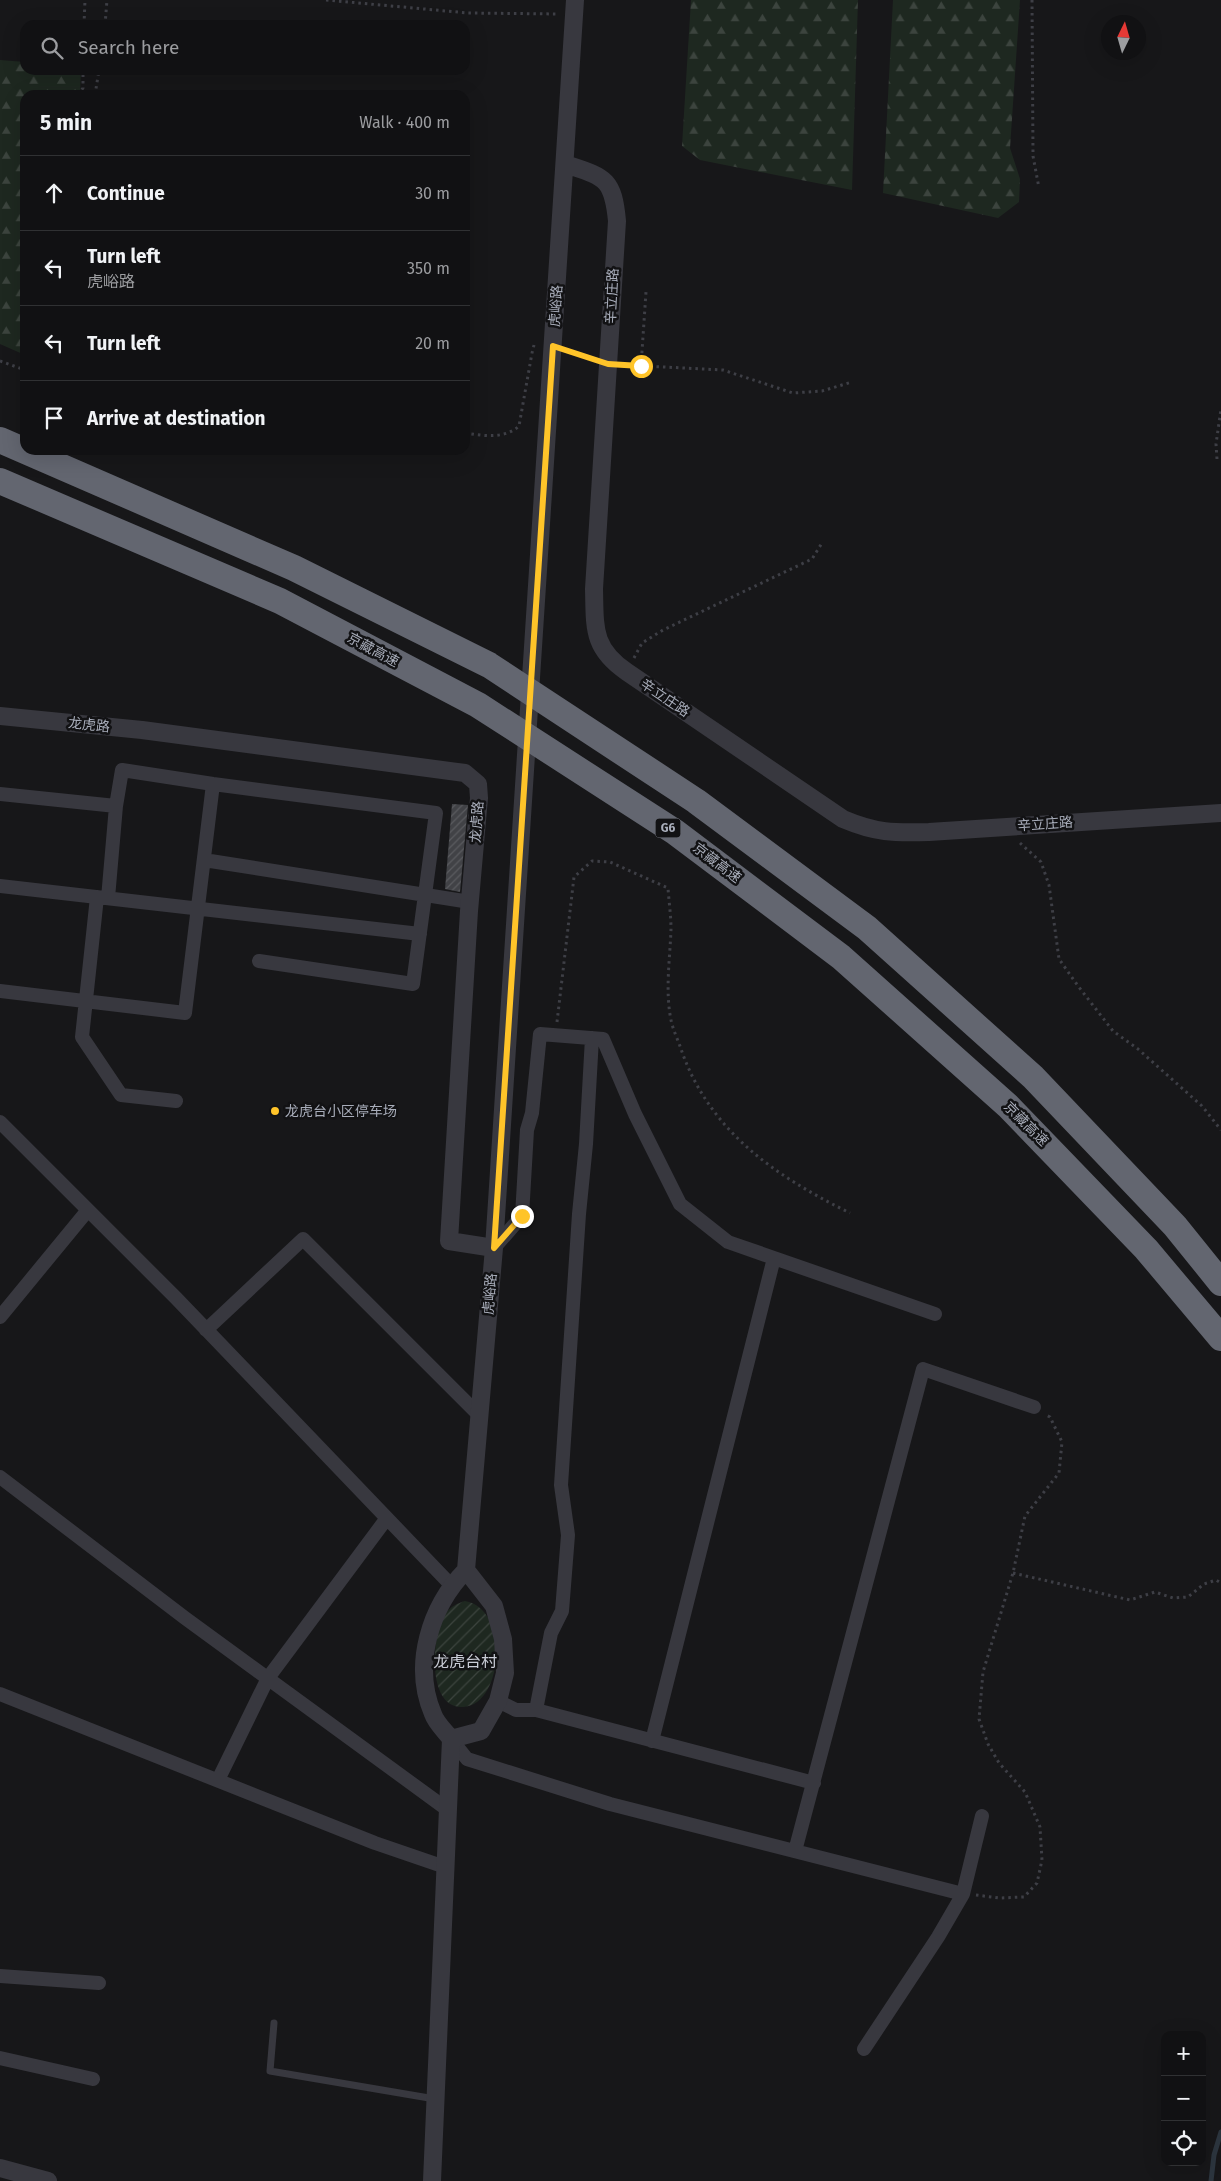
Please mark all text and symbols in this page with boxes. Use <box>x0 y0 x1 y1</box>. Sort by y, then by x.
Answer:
north arrow <box>1101 15 1146 60</box>
search box <box>20 20 470 75</box>
icon: search <box>38 34 66 62</box>
text: Search here <box>78 36 179 59</box>
text: 5 min <box>40 110 92 136</box>
text: Walk · 400 m <box>359 113 450 132</box>
icon: ahead <box>40 179 68 207</box>
text: Continue <box>87 182 165 205</box>
text: 30 m <box>415 184 450 203</box>
text: Turn left <box>87 245 161 268</box>
icon: left <box>40 254 68 282</box>
text: 350 m <box>407 259 450 278</box>
street label: 辛立庄路 <box>602 268 622 324</box>
text: 虎峪路 <box>87 272 135 291</box>
street label: 虎峪路 <box>546 284 566 328</box>
icon: left <box>40 329 68 357</box>
text: Turn left <box>87 332 161 355</box>
text: 20 m <box>415 334 450 353</box>
route start <box>630 355 653 378</box>
icon: arrive <box>40 404 68 432</box>
text: Arrive at destination <box>87 407 266 430</box>
street label: 京藏高速 <box>344 629 402 671</box>
street label: 辛立庄路 <box>637 675 693 721</box>
street label: 龙虎路 <box>67 714 111 736</box>
street label: 龙虎路 <box>467 800 487 844</box>
street label: 辛立庄路 <box>1016 814 1074 834</box>
road number: G6 <box>656 818 680 838</box>
street label: 京藏高速 <box>690 839 744 887</box>
street label: 京藏高速 <box>1000 1098 1052 1150</box>
place label: 龙虎台小区停车场 <box>285 1103 397 1120</box>
marker: 龙虎台小区停车场 <box>269 1105 281 1117</box>
route end <box>511 1205 534 1228</box>
street label: 虎峪路 <box>480 1272 500 1316</box>
district label: 龙虎台村 <box>433 1652 497 1671</box>
map controls <box>1161 2031 1206 2166</box>
button: + <box>1161 2031 1206 2076</box>
button: − <box>1161 2076 1206 2121</box>
button: locate <box>1161 2121 1206 2166</box>

